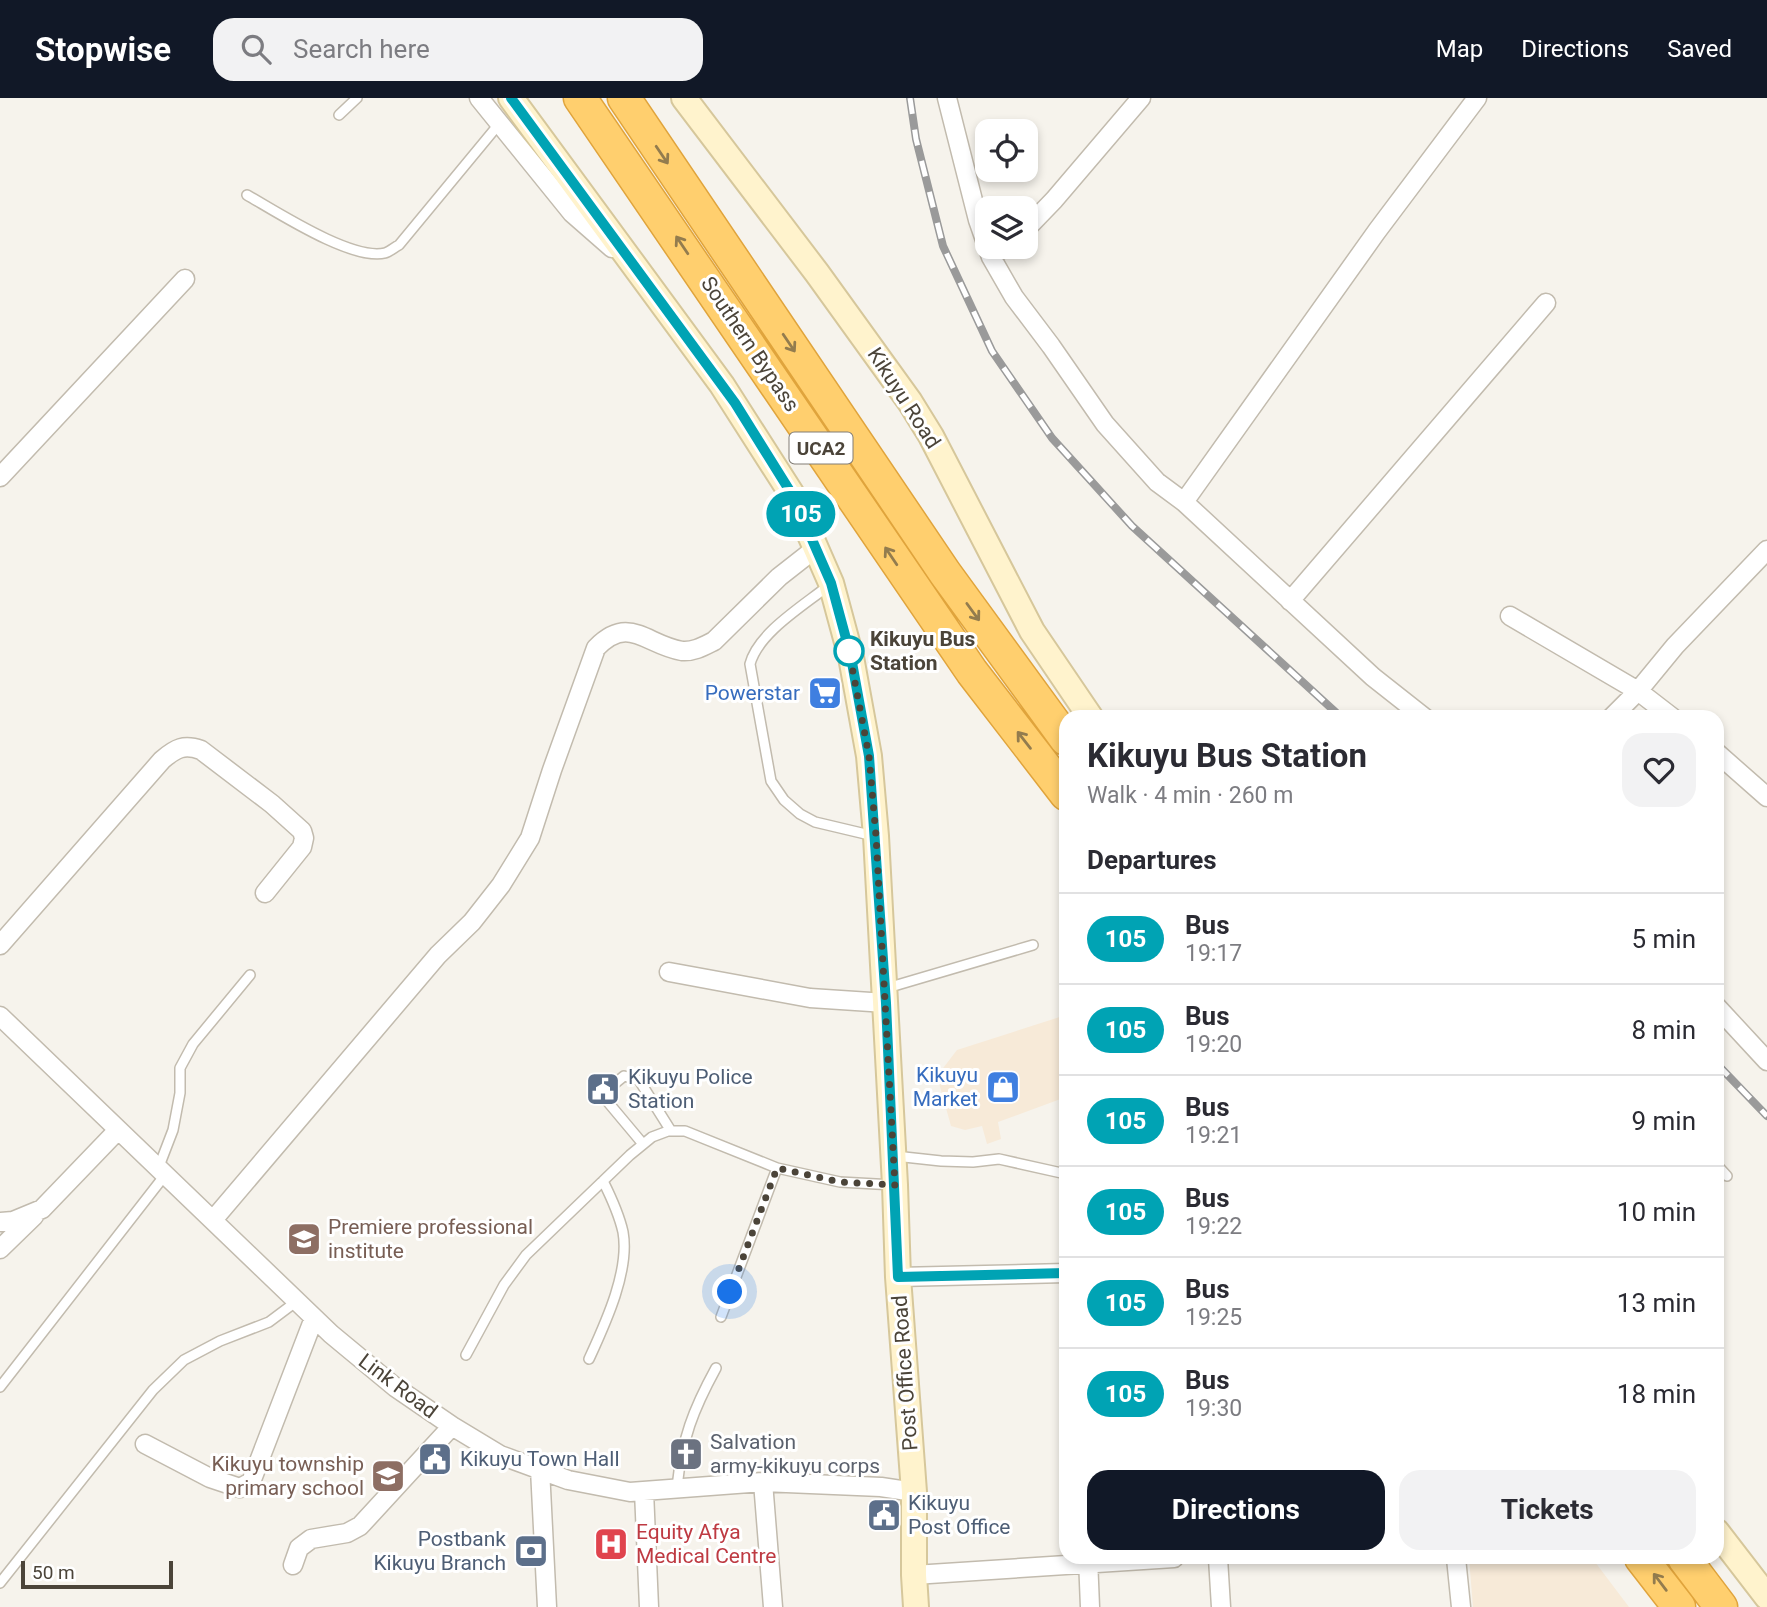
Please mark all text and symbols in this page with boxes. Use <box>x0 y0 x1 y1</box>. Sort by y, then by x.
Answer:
search box <box>213 18 703 81</box>
text: Stopwise <box>35 30 171 69</box>
icon: search <box>237 30 275 68</box>
text: Search here <box>293 34 430 64</box>
text: Map <box>1436 35 1483 63</box>
text: Directions <box>1521 35 1629 63</box>
text: Saved <box>1667 35 1732 63</box>
map controls <box>975 119 1038 259</box>
button: locate <box>975 119 1038 182</box>
one-way arrow <box>655 144 669 164</box>
button: layers <box>975 196 1038 259</box>
one-way arrow <box>675 236 689 255</box>
street label: Southern Bypass <box>696 272 804 416</box>
one-way arrow <box>782 333 796 352</box>
street label: Kikuyu Road <box>863 343 945 453</box>
road number: UCA2 <box>790 432 852 464</box>
line badge: 105 <box>761 491 841 537</box>
text: 105 <box>780 500 822 528</box>
one-way arrow <box>884 547 898 566</box>
one-way arrow <box>965 602 980 621</box>
place label: Kikuyu Bus Station <box>870 627 976 675</box>
marker: Kikuyu Bus Station <box>834 636 864 666</box>
supermarket icon: Powerstar <box>806 674 844 712</box>
place label: Powerstar <box>705 681 800 705</box>
one-way arrow <box>1017 731 1032 750</box>
button: heart <box>1622 733 1696 807</box>
text: Kikuyu Bus Station <box>1087 736 1367 775</box>
text: Walk · 4 min · 260 m <box>1087 782 1293 809</box>
text: Departures <box>1087 845 1217 875</box>
text: Bus <box>1185 910 1230 940</box>
text: 5 min <box>1631 924 1696 954</box>
text: 105 <box>1105 925 1146 953</box>
text: 19:17 <box>1185 940 1242 967</box>
text: Bus <box>1185 1001 1230 1031</box>
text: 8 min <box>1631 1015 1696 1045</box>
text: 105 <box>1105 1016 1146 1044</box>
text: 19:20 <box>1185 1031 1242 1058</box>
place label: Kikuyu Market <box>913 1063 978 1111</box>
place label: Kikuyu Police Station <box>628 1065 753 1113</box>
shop icon: Kikuyu Market <box>984 1068 1022 1106</box>
public building icon: Kikuyu Police Station <box>584 1070 622 1108</box>
text: Bus <box>1185 1092 1230 1122</box>
text: 9 min <box>1631 1106 1696 1136</box>
text: 105 <box>1105 1107 1146 1135</box>
text: 19:21 <box>1185 1122 1242 1149</box>
text: Bus <box>1185 1183 1230 1213</box>
text: 10 min <box>1617 1197 1696 1227</box>
text: 105 <box>1105 1198 1146 1226</box>
text: 19:22 <box>1185 1213 1242 1240</box>
place label: Premiere professional institute <box>328 1215 533 1263</box>
school or university icon: Premiere professional institute <box>285 1220 323 1258</box>
your location <box>712 1274 747 1309</box>
text: Bus <box>1185 1274 1230 1304</box>
text: 13 min <box>1617 1288 1696 1318</box>
text: 105 <box>1105 1289 1146 1317</box>
street label: Post Office Road <box>888 1294 922 1452</box>
text: 19:25 <box>1185 1304 1242 1331</box>
street label: Link Road <box>354 1349 442 1423</box>
text: Bus <box>1185 1365 1230 1395</box>
text: 18 min <box>1617 1379 1696 1409</box>
text: 105 <box>1105 1380 1146 1408</box>
text: 19:30 <box>1185 1395 1242 1422</box>
place label: Salvation army-kikuyu corps <box>710 1430 880 1478</box>
church icon: Salvation army-kikuyu corps <box>667 1435 705 1473</box>
public building icon: Kikuyu Town Hall <box>416 1440 454 1478</box>
place label: Kikuyu Town Hall <box>460 1447 620 1471</box>
place label: Kikuyu township primary school <box>211 1452 364 1500</box>
school or university icon: Kikuyu township primary school <box>369 1457 407 1495</box>
button: Directions <box>1087 1470 1385 1550</box>
button: Tickets <box>1399 1470 1696 1550</box>
place label: Kikuyu Post Office <box>908 1491 1011 1539</box>
public building icon: Kikuyu Post Office <box>865 1496 903 1534</box>
place label: Equity Afya Medical Centre <box>636 1520 776 1568</box>
hospital icon: Equity Afya Medical Centre <box>592 1525 630 1563</box>
place label: Postbank Kikuyu Branch <box>373 1527 506 1575</box>
bank icon: Postbank Kikuyu Branch <box>512 1532 550 1570</box>
scale bar <box>21 1558 173 1590</box>
text: 50 m <box>32 1561 75 1584</box>
one-way arrow <box>1652 1573 1667 1592</box>

